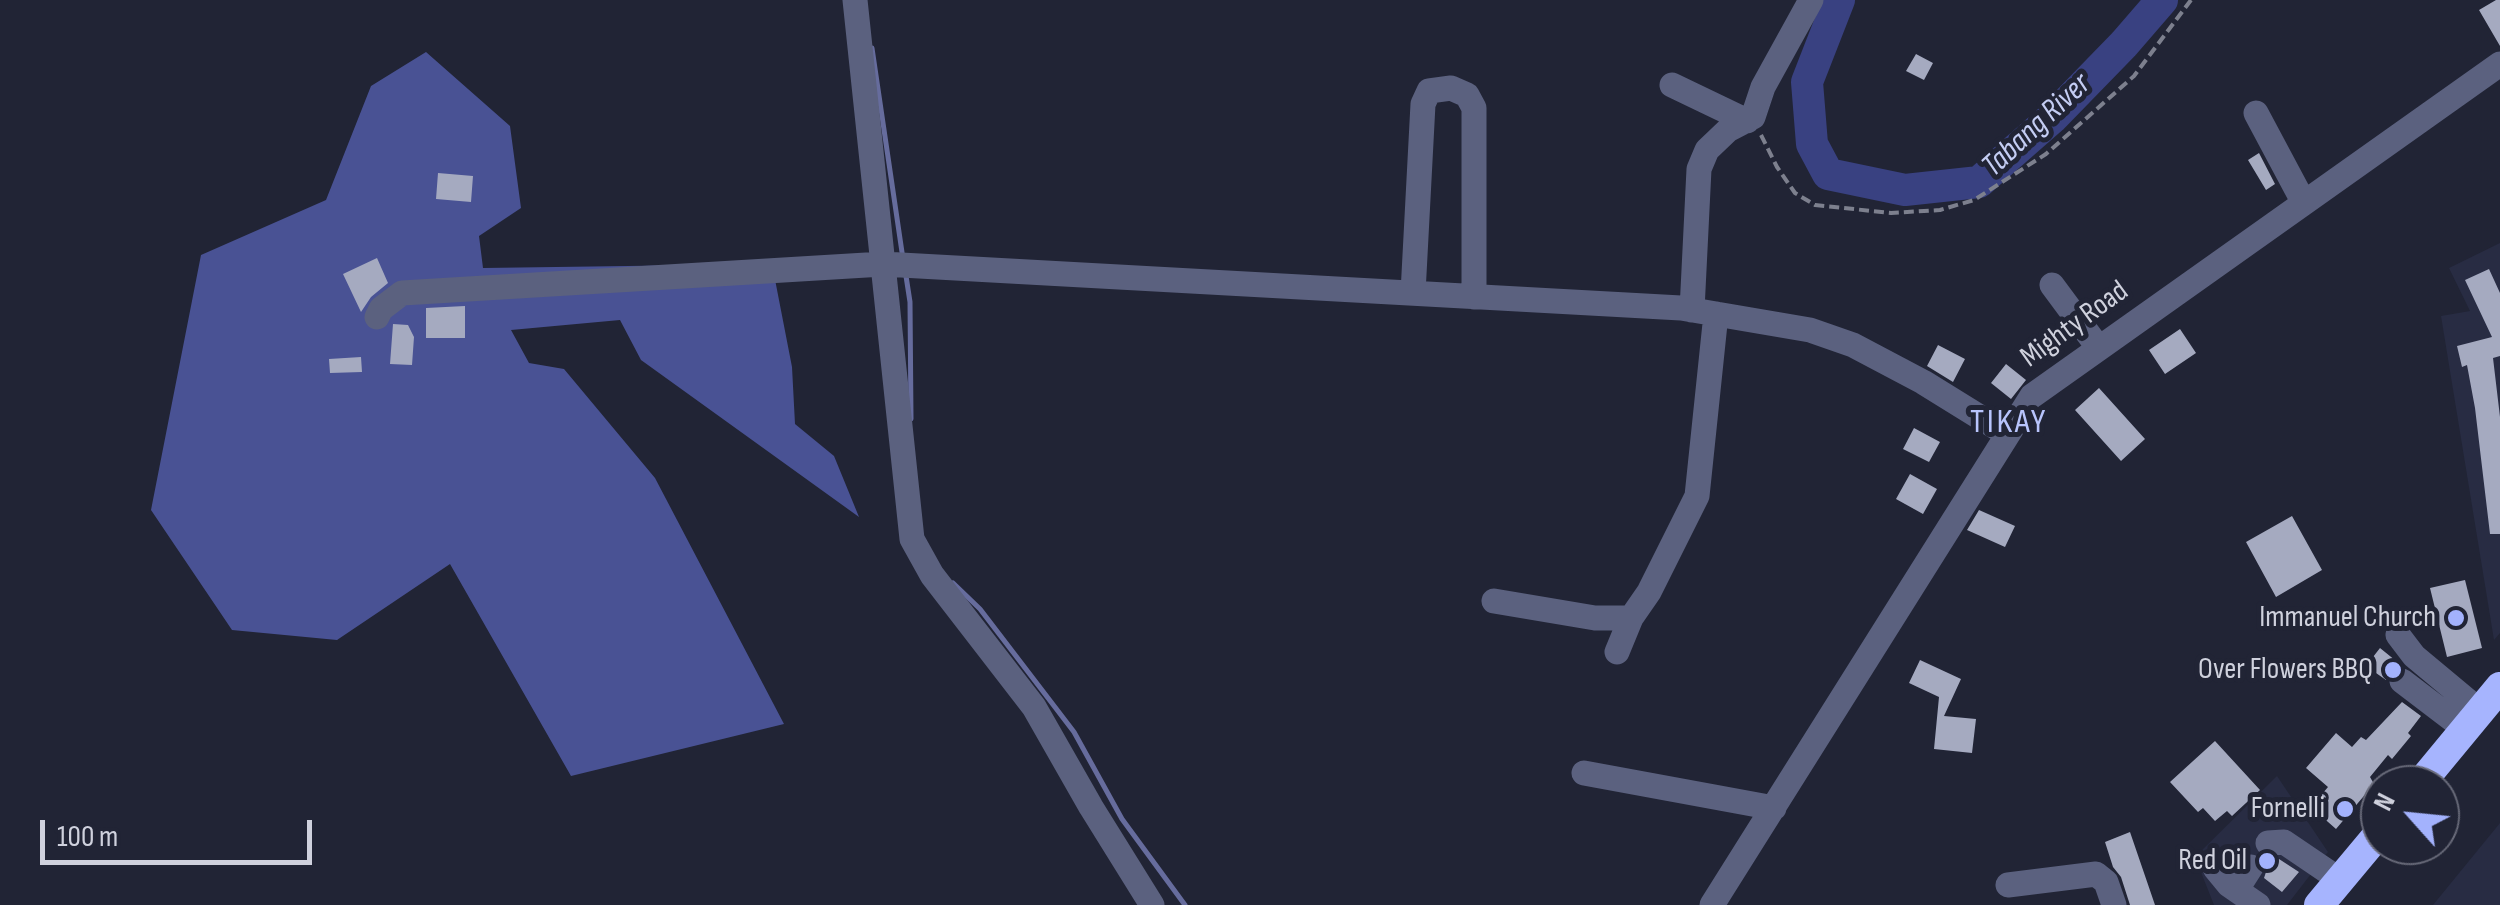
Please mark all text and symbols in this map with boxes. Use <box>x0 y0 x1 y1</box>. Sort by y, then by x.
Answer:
water label: Tabang River <box>1975 66 2099 186</box>
street label: Mighty Road <box>2014 274 2136 376</box>
district label: TIKAY <box>1970 402 2048 444</box>
place label: Immanuel Church <box>2259 600 2436 636</box>
marker: Immanuel Church <box>2445 607 2467 629</box>
place label: Over Flowers BBQ <box>2198 652 2373 688</box>
marker: Over Flowers BBQ <box>2382 659 2404 681</box>
north arrow <box>2360 765 2460 865</box>
text: N <box>2367 788 2403 816</box>
place label: Fornelli <box>2251 791 2325 827</box>
marker: Fornelli <box>2334 798 2356 820</box>
scale bar <box>45 800 318 862</box>
text: 100 m <box>57 819 118 855</box>
place label: Red Oil <box>2178 843 2247 879</box>
marker: Red Oil <box>2256 850 2278 872</box>

